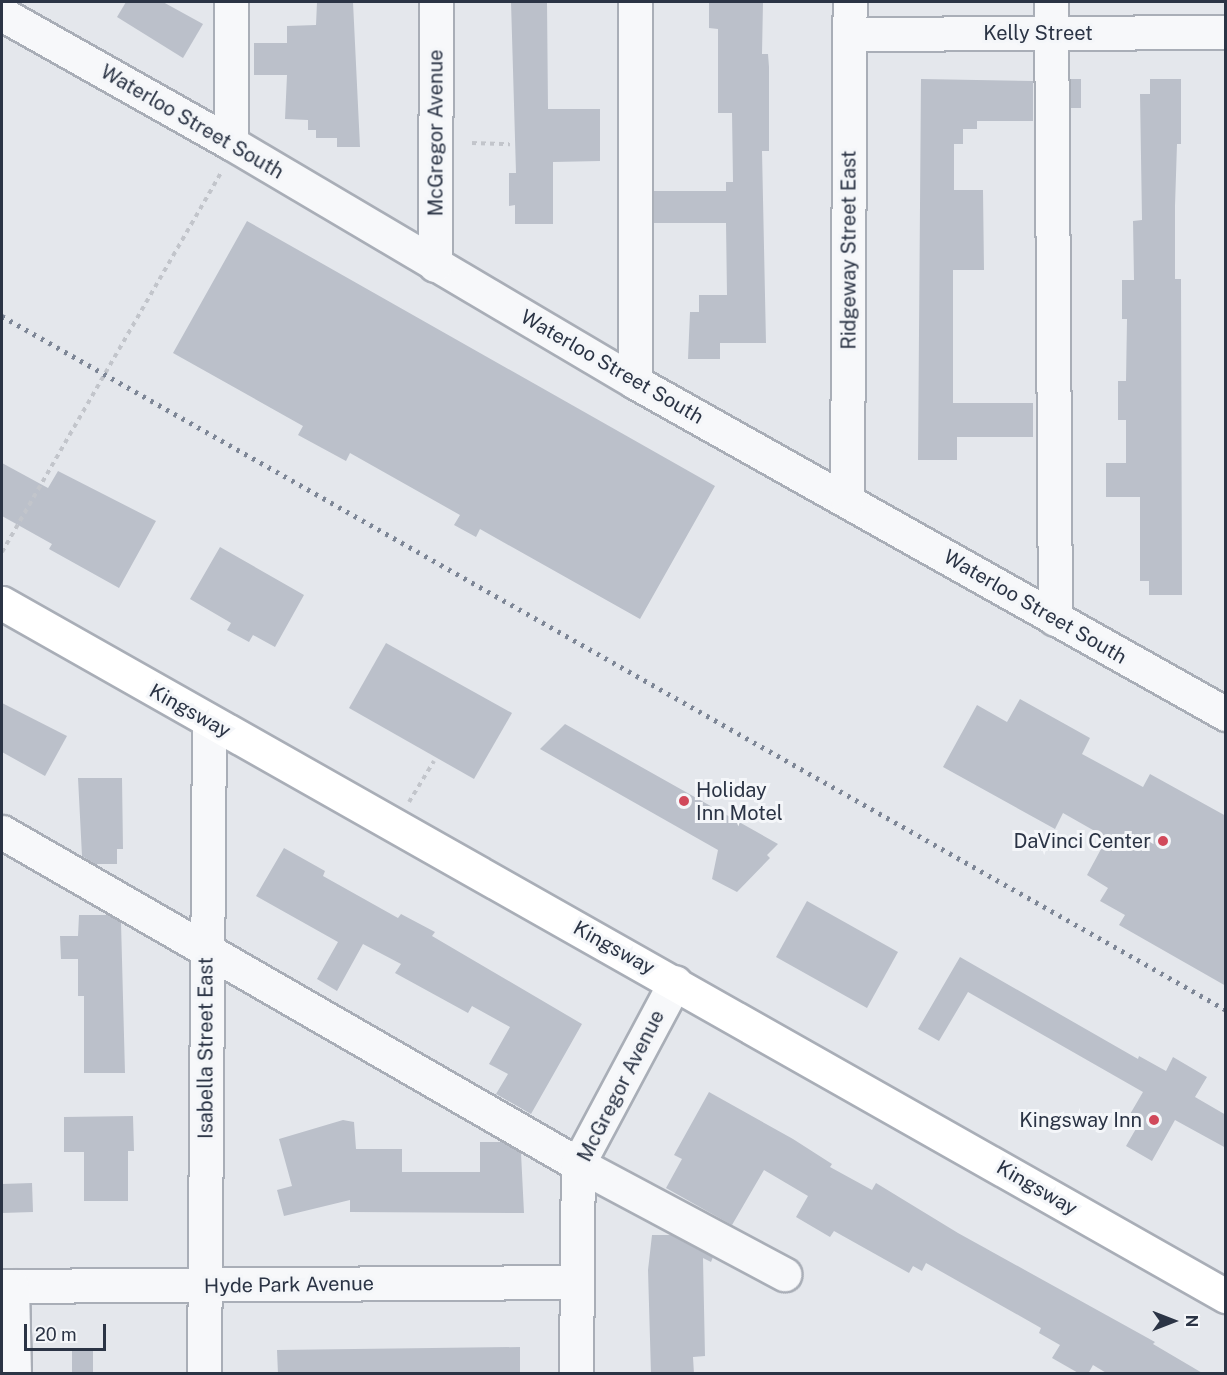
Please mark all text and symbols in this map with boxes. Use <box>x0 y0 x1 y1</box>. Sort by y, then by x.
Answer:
street label: Kelly Street <box>983 21 1093 45</box>
street label: McGregor Avenue <box>424 50 448 216</box>
street label: Waterloo Street South <box>96 60 288 184</box>
street label: Ridgeway Street East <box>837 150 861 350</box>
street label: Waterloo Street South <box>516 305 708 429</box>
street label: Waterloo Street South <box>939 545 1131 669</box>
street label: Kingsway <box>145 679 235 743</box>
place label: Holiday Inn Motel <box>696 778 783 825</box>
marker: Holiday Inn Motel <box>677 794 691 808</box>
place label: DaVinci Center <box>1013 829 1151 853</box>
marker: DaVinci Center <box>1156 834 1170 848</box>
street label: Kingsway <box>569 916 659 980</box>
street label: Isabella Street East <box>194 957 218 1139</box>
street label: McGregor Avenue <box>572 1006 670 1166</box>
place label: Kingsway Inn <box>1019 1108 1142 1132</box>
marker: Kingsway Inn <box>1147 1113 1161 1127</box>
street label: Kingsway <box>992 1155 1082 1221</box>
street label: Hyde Park Avenue <box>204 1272 374 1298</box>
north arrow <box>1143 1291 1203 1351</box>
scale bar <box>27 1312 110 1350</box>
text: N <box>1182 1315 1201 1327</box>
text: 20 m <box>35 1324 77 1345</box>

